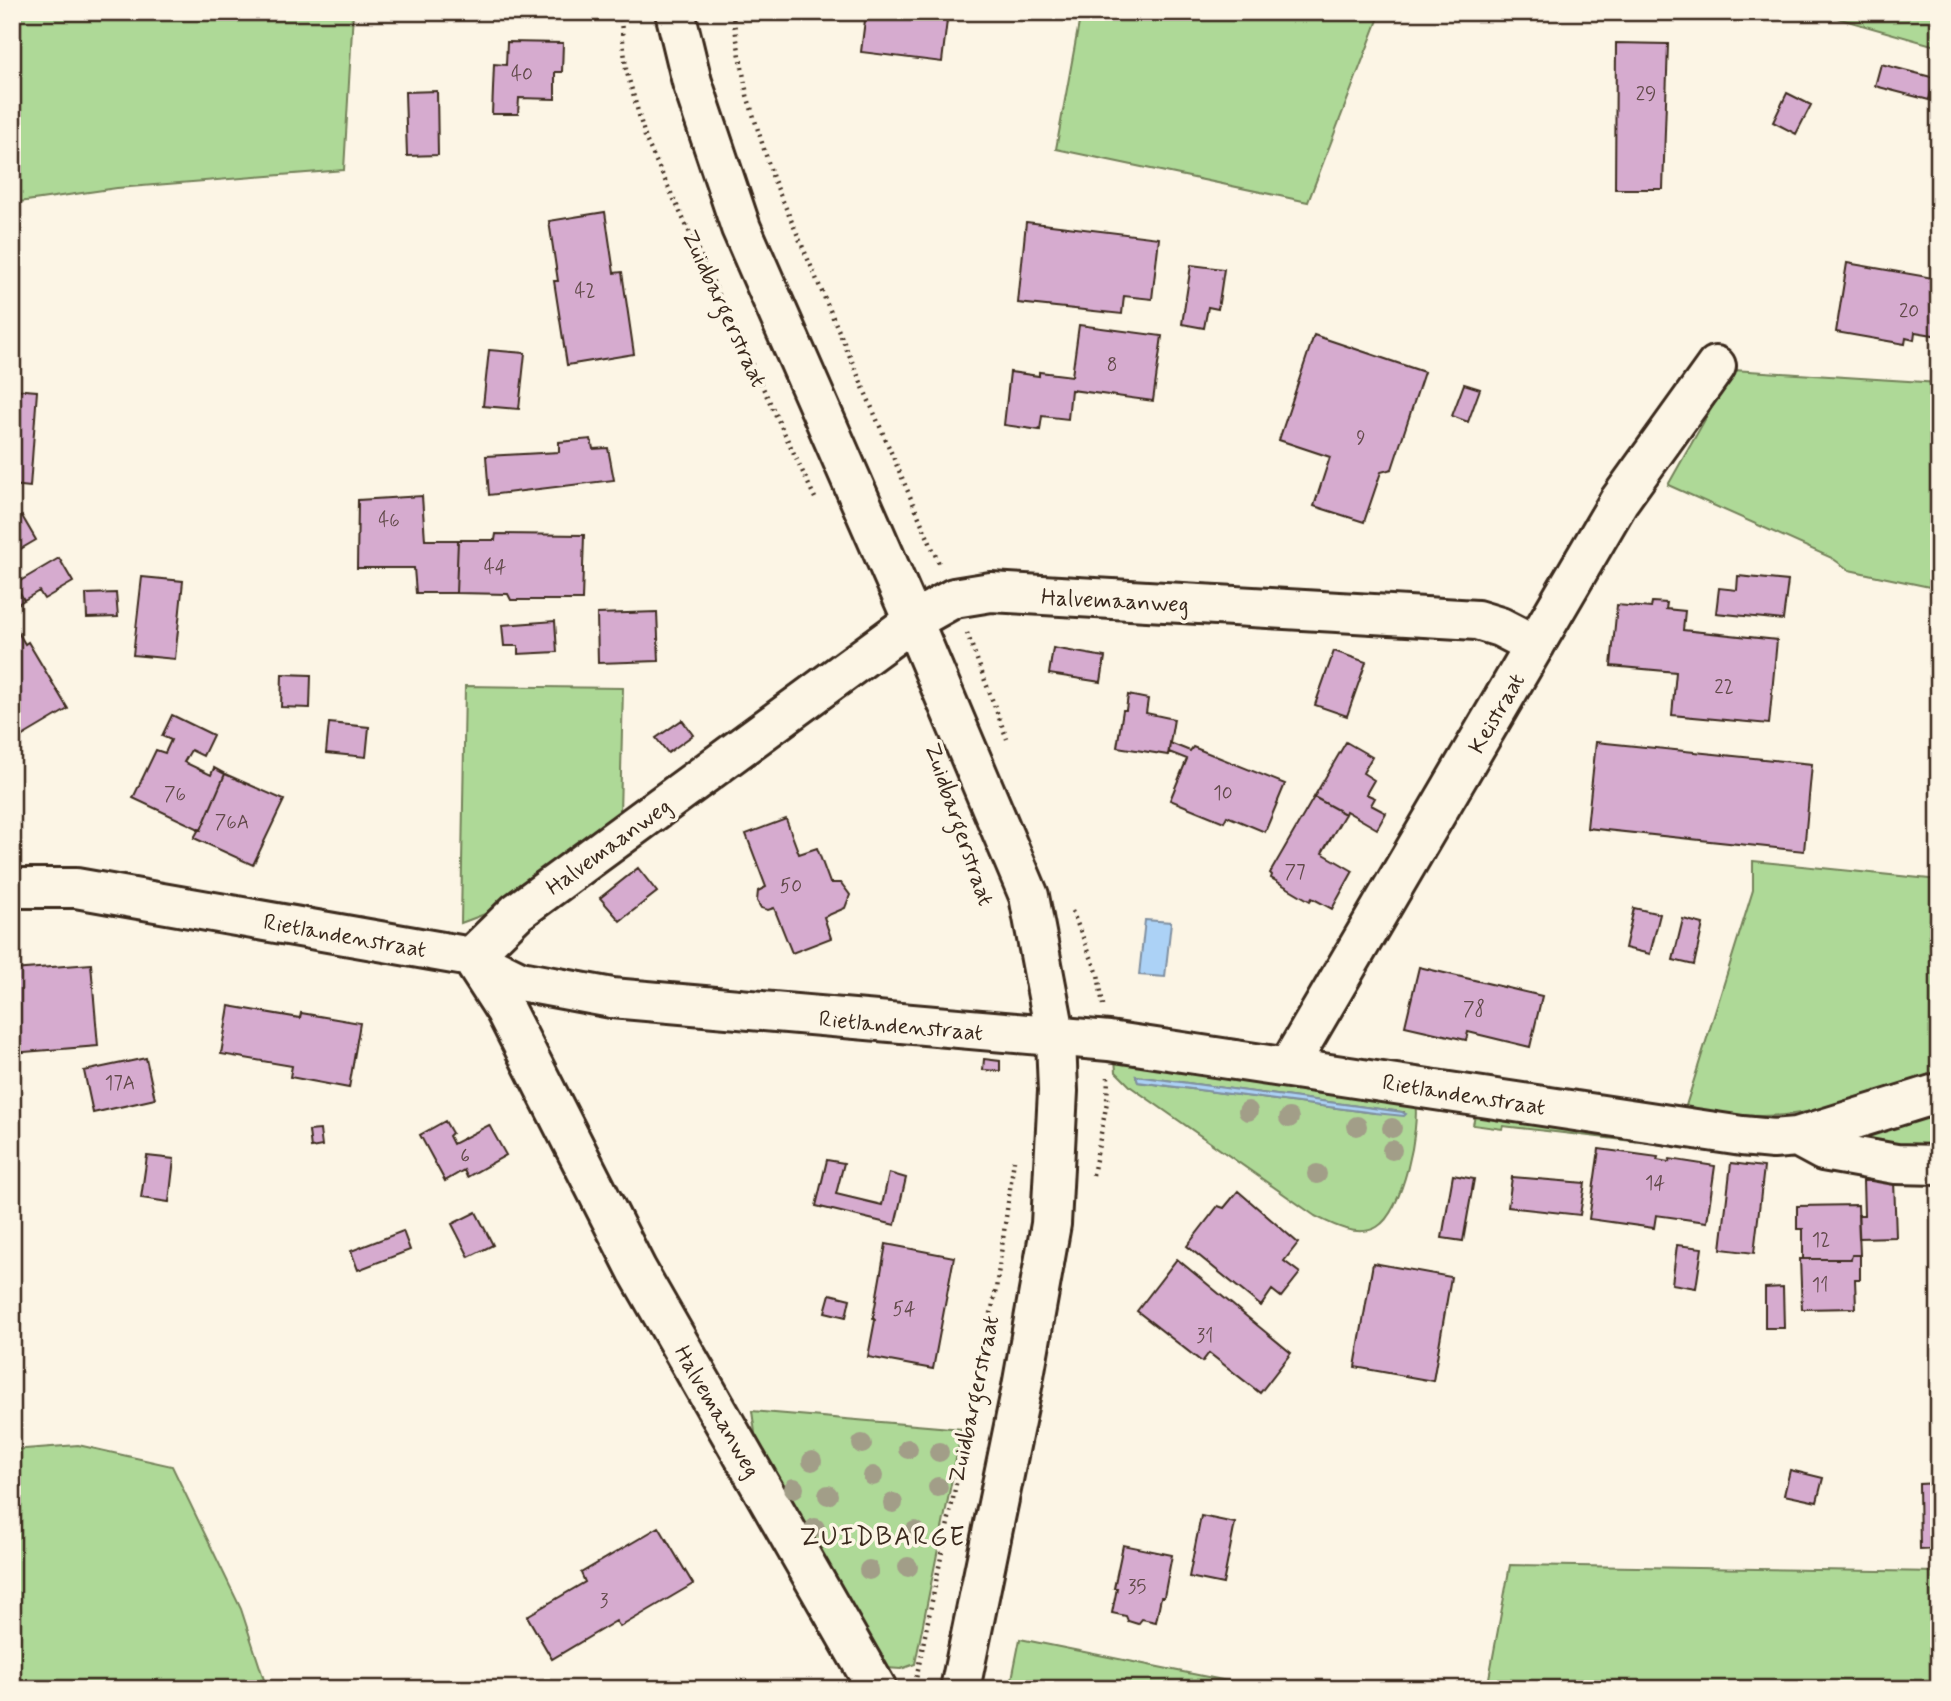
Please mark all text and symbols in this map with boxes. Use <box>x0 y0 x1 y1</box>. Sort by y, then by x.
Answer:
house number: 40 <box>511 62 533 87</box>
house number: 29 <box>1636 82 1656 107</box>
street label: Zuidbargerstraat <box>672 225 773 393</box>
house number: 42 <box>574 279 596 304</box>
house number: 20 <box>1899 299 1919 324</box>
house number: 8 <box>1107 353 1117 378</box>
house number: 9 <box>1356 426 1366 451</box>
house number: 46 <box>378 508 400 533</box>
house number: 44 <box>484 555 506 580</box>
street label: Halvemaanweg <box>1040 583 1190 621</box>
street label: Keistraat <box>1463 668 1533 760</box>
house number: 22 <box>1714 675 1734 700</box>
street label: Zuidbargerstraat <box>914 739 1000 911</box>
house number: 10 <box>1213 781 1233 806</box>
house number: 76 <box>164 782 186 807</box>
street label: Halvemaanweg <box>541 792 678 903</box>
house number: 76A <box>215 810 249 835</box>
house number: 77 <box>1284 860 1306 885</box>
house number: 50 <box>780 874 802 899</box>
street label: Rietlandenstraat <box>261 908 428 966</box>
house number: 78 <box>1463 997 1485 1022</box>
street label: Rietlandenstraat <box>817 1005 984 1049</box>
street label: Rietlandenstraat <box>1380 1068 1547 1124</box>
house number: 17A <box>105 1071 135 1096</box>
house number: 6 <box>460 1144 470 1169</box>
house number: 14 <box>1645 1171 1665 1196</box>
house number: 12 <box>1812 1228 1830 1253</box>
house number: 11 <box>1812 1273 1828 1298</box>
house number: 54 <box>893 1297 915 1322</box>
street label: Zuidbargerstraat <box>943 1313 1009 1486</box>
house number: 31 <box>1197 1324 1213 1349</box>
street label: Halvemaanweg <box>666 1340 766 1484</box>
district label: ZUIDBARGE <box>799 1521 967 1555</box>
house number: 35 <box>1128 1575 1146 1600</box>
house number: 3 <box>600 1589 609 1614</box>

